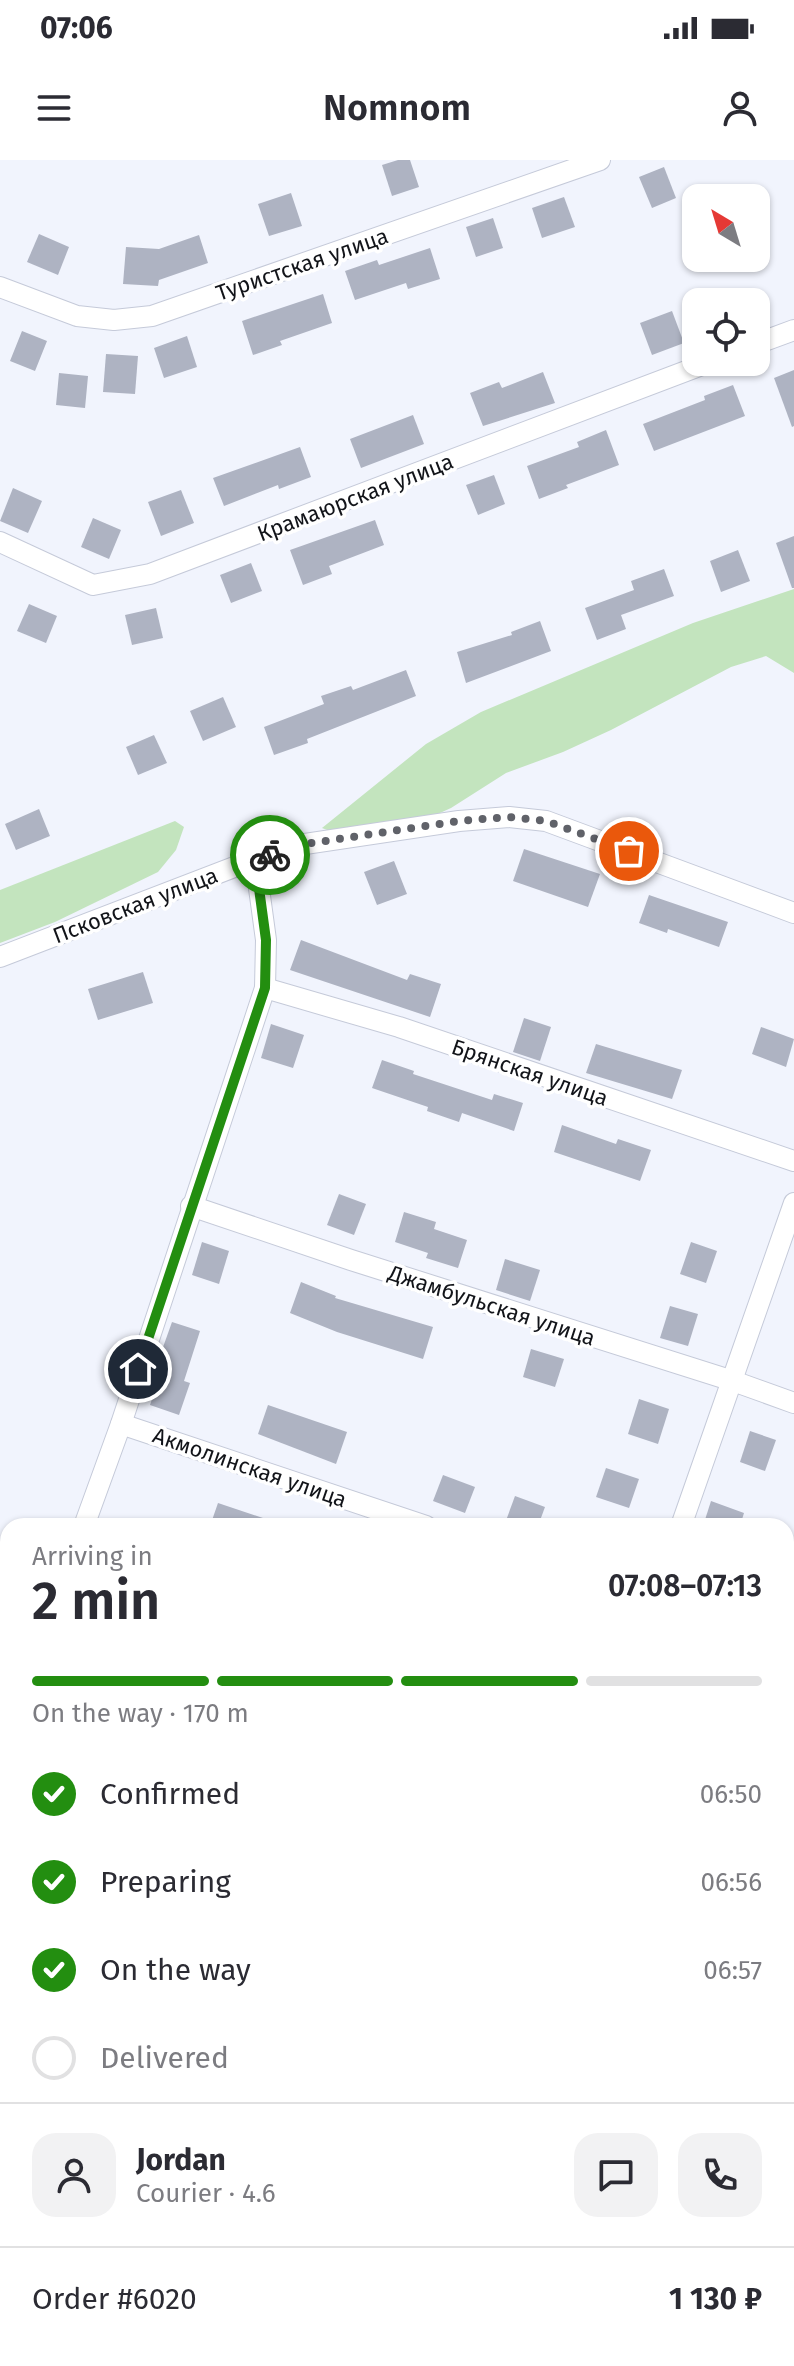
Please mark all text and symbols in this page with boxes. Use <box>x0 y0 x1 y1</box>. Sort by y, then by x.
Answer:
text: 07:06 <box>40 10 113 46</box>
icon: menu <box>32 86 76 130</box>
text: Nomnom <box>323 86 471 130</box>
icon: person <box>718 86 762 130</box>
north arrow <box>682 184 770 272</box>
map controls <box>682 184 770 376</box>
street label: Туристская улица <box>213 222 392 307</box>
button: locate <box>682 288 770 376</box>
street label: Крамаюрская улица <box>253 448 457 547</box>
courier <box>230 815 310 895</box>
pin <box>595 817 663 885</box>
icon: bag <box>607 829 651 873</box>
icon: bike <box>248 833 292 877</box>
street label: Псковская улица <box>49 862 222 949</box>
street label: Брянская улица <box>448 1033 612 1112</box>
street label: Джамбульская улица <box>384 1259 599 1352</box>
pin <box>104 1335 172 1403</box>
icon: home <box>116 1347 160 1391</box>
street label: Акмолинская улица <box>149 1422 350 1513</box>
text: Arriving in <box>32 1541 153 1572</box>
text: 07:08–07:13 <box>608 1568 762 1604</box>
text: 2 min <box>32 1570 160 1633</box>
text: On the way · 170 m <box>32 1698 249 1729</box>
icon: check <box>32 1772 76 1816</box>
text: Confirmed <box>100 1776 240 1812</box>
text: 06:50 <box>700 1779 762 1810</box>
icon: check <box>32 1860 76 1904</box>
text: Preparing <box>100 1864 231 1900</box>
text: 06:56 <box>700 1867 762 1898</box>
icon: check <box>32 1948 76 1992</box>
text: On the way <box>100 1952 251 1988</box>
text: 06:57 <box>703 1955 762 1986</box>
text: Delivered <box>100 2040 229 2076</box>
button: person <box>32 2133 116 2217</box>
button: chat <box>574 2133 658 2217</box>
button: phone <box>678 2133 762 2217</box>
text: Jordan <box>136 2142 226 2178</box>
text: Courier · 4.6 <box>136 2178 276 2209</box>
text: Order #6020 <box>32 2281 197 2317</box>
text: 1 130 ₽ <box>669 2281 762 2317</box>

